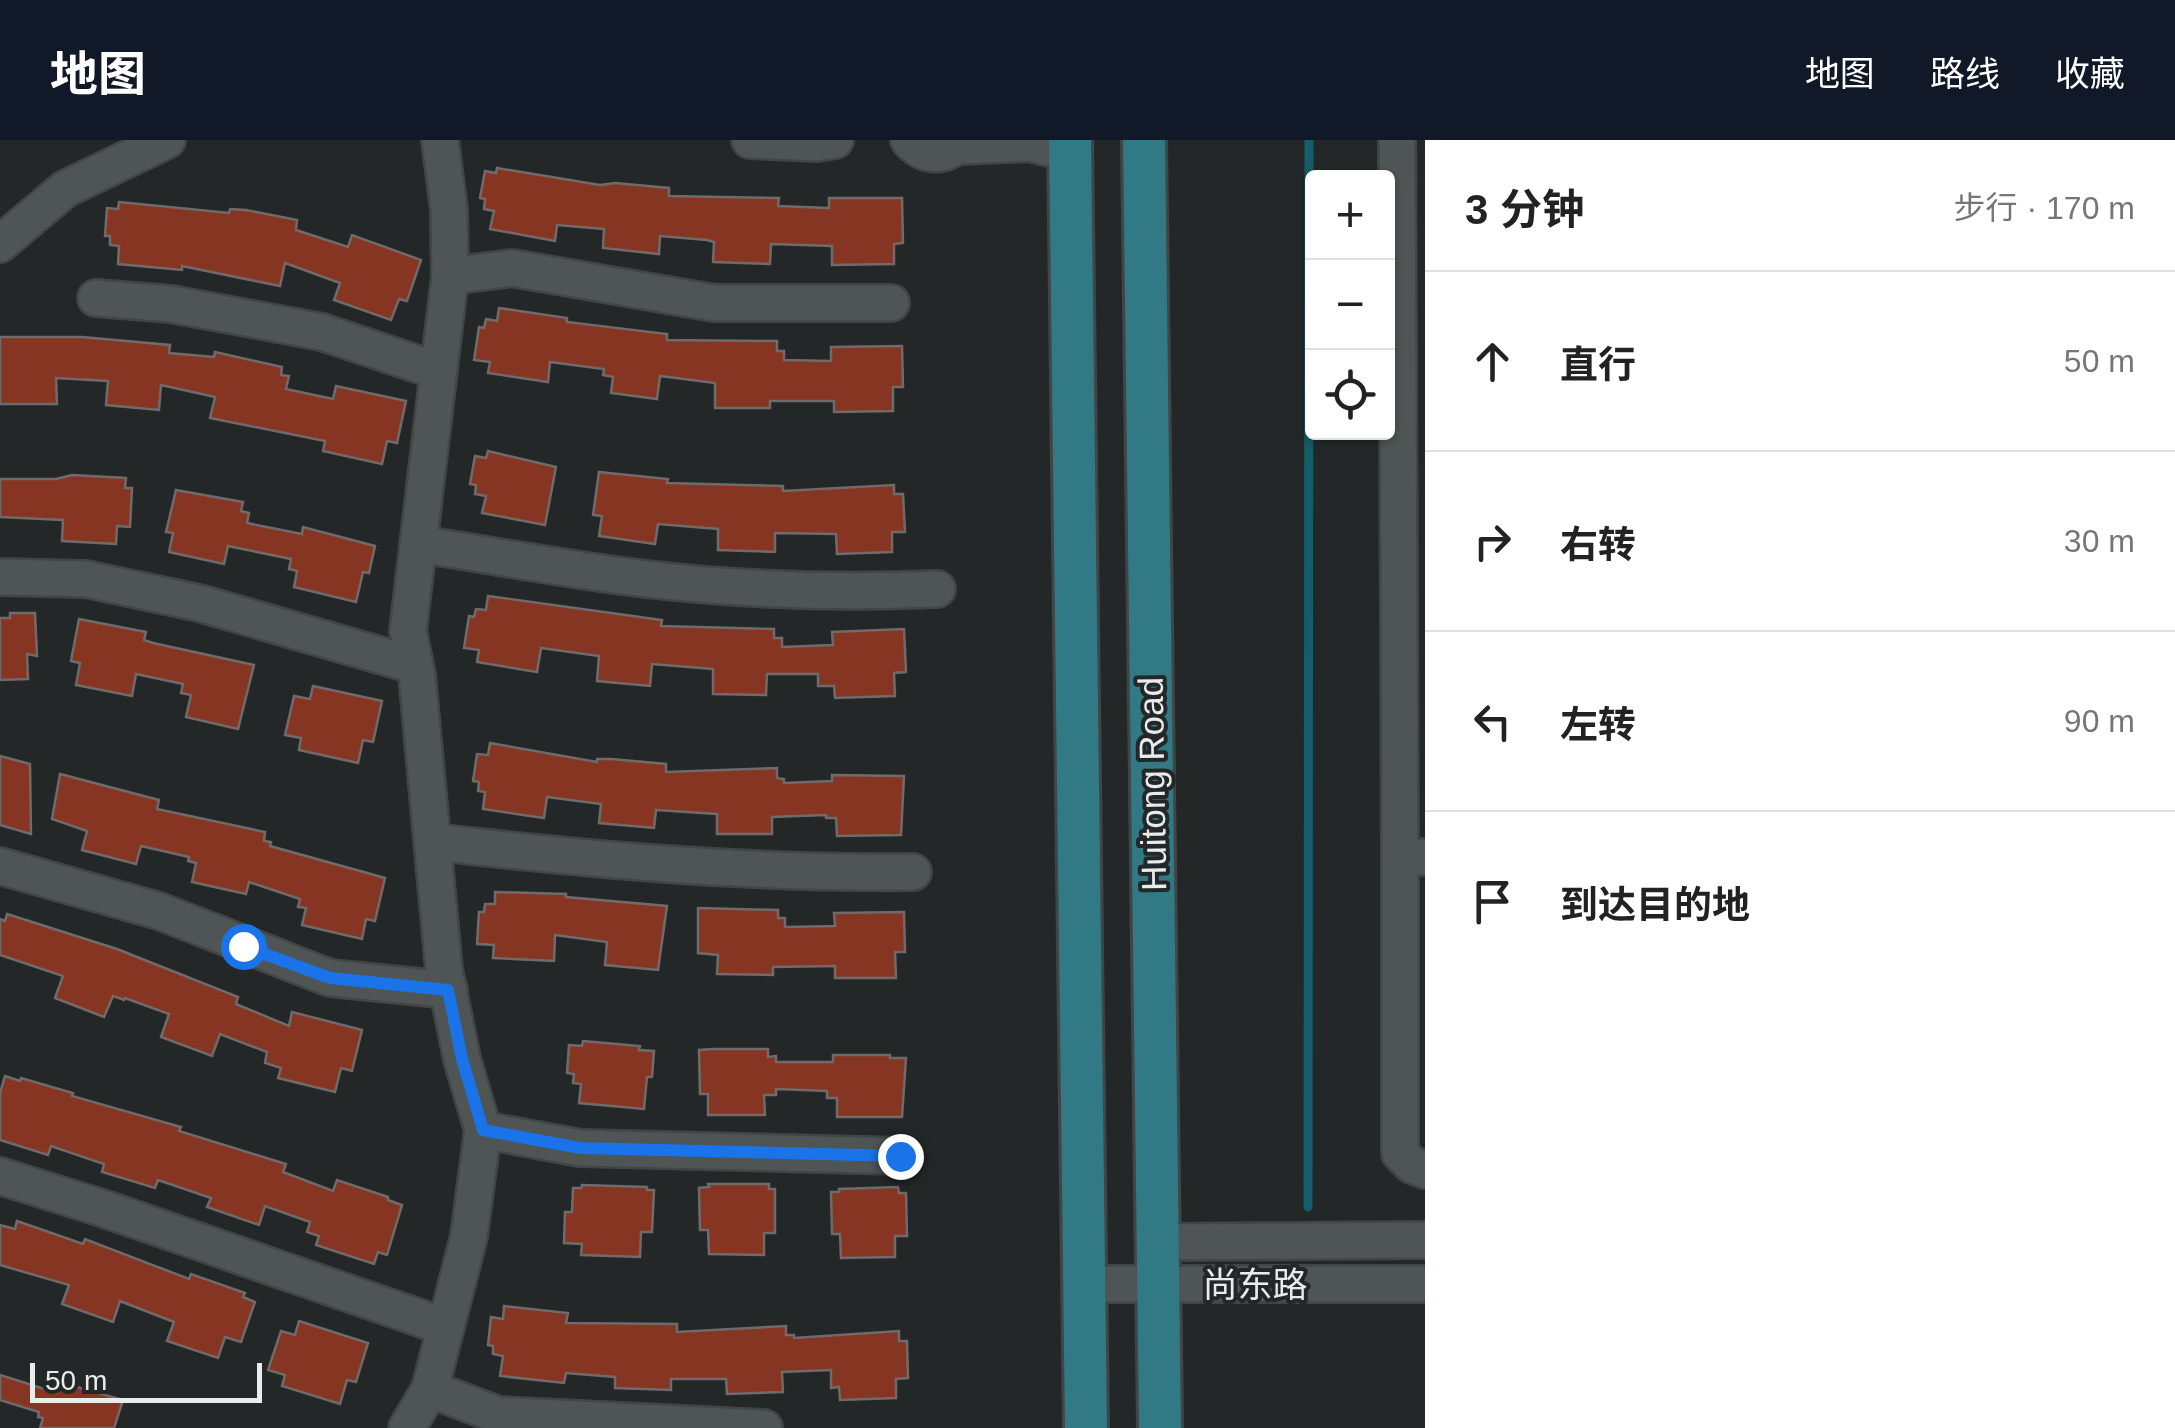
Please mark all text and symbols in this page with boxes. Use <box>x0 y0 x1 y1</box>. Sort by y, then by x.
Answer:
text: 地图 <box>50 48 146 101</box>
text: 地图 <box>1805 54 1875 93</box>
text: 路线 <box>1930 54 2000 93</box>
text: 收藏 <box>2055 54 2125 93</box>
map controls <box>1305 170 1395 440</box>
button: + <box>1305 170 1395 260</box>
text: 3 分钟 <box>1465 186 1584 233</box>
text: 步行 · 170 m <box>1954 190 2135 226</box>
button: − <box>1305 260 1395 350</box>
icon: ahead <box>1465 334 1520 389</box>
text: 50 m <box>2064 343 2135 379</box>
text: 直行 <box>1560 344 1636 386</box>
button: locate <box>1305 350 1395 440</box>
icon: right <box>1465 514 1520 569</box>
text: 30 m <box>2064 523 2135 559</box>
text: 右转 <box>1560 524 1636 566</box>
street label: Huitong Road <box>1131 677 1173 891</box>
icon: left <box>1465 694 1520 749</box>
text: 90 m <box>2064 703 2135 739</box>
text: 左转 <box>1560 704 1636 746</box>
icon: arrive <box>1465 874 1520 929</box>
text: 到达目的地 <box>1560 884 1750 926</box>
route start <box>221 924 267 970</box>
route end <box>878 1134 924 1180</box>
street label: 尚东路 <box>1202 1265 1308 1304</box>
scale bar <box>30 1358 262 1402</box>
text: 50 m <box>45 1365 107 1396</box>

